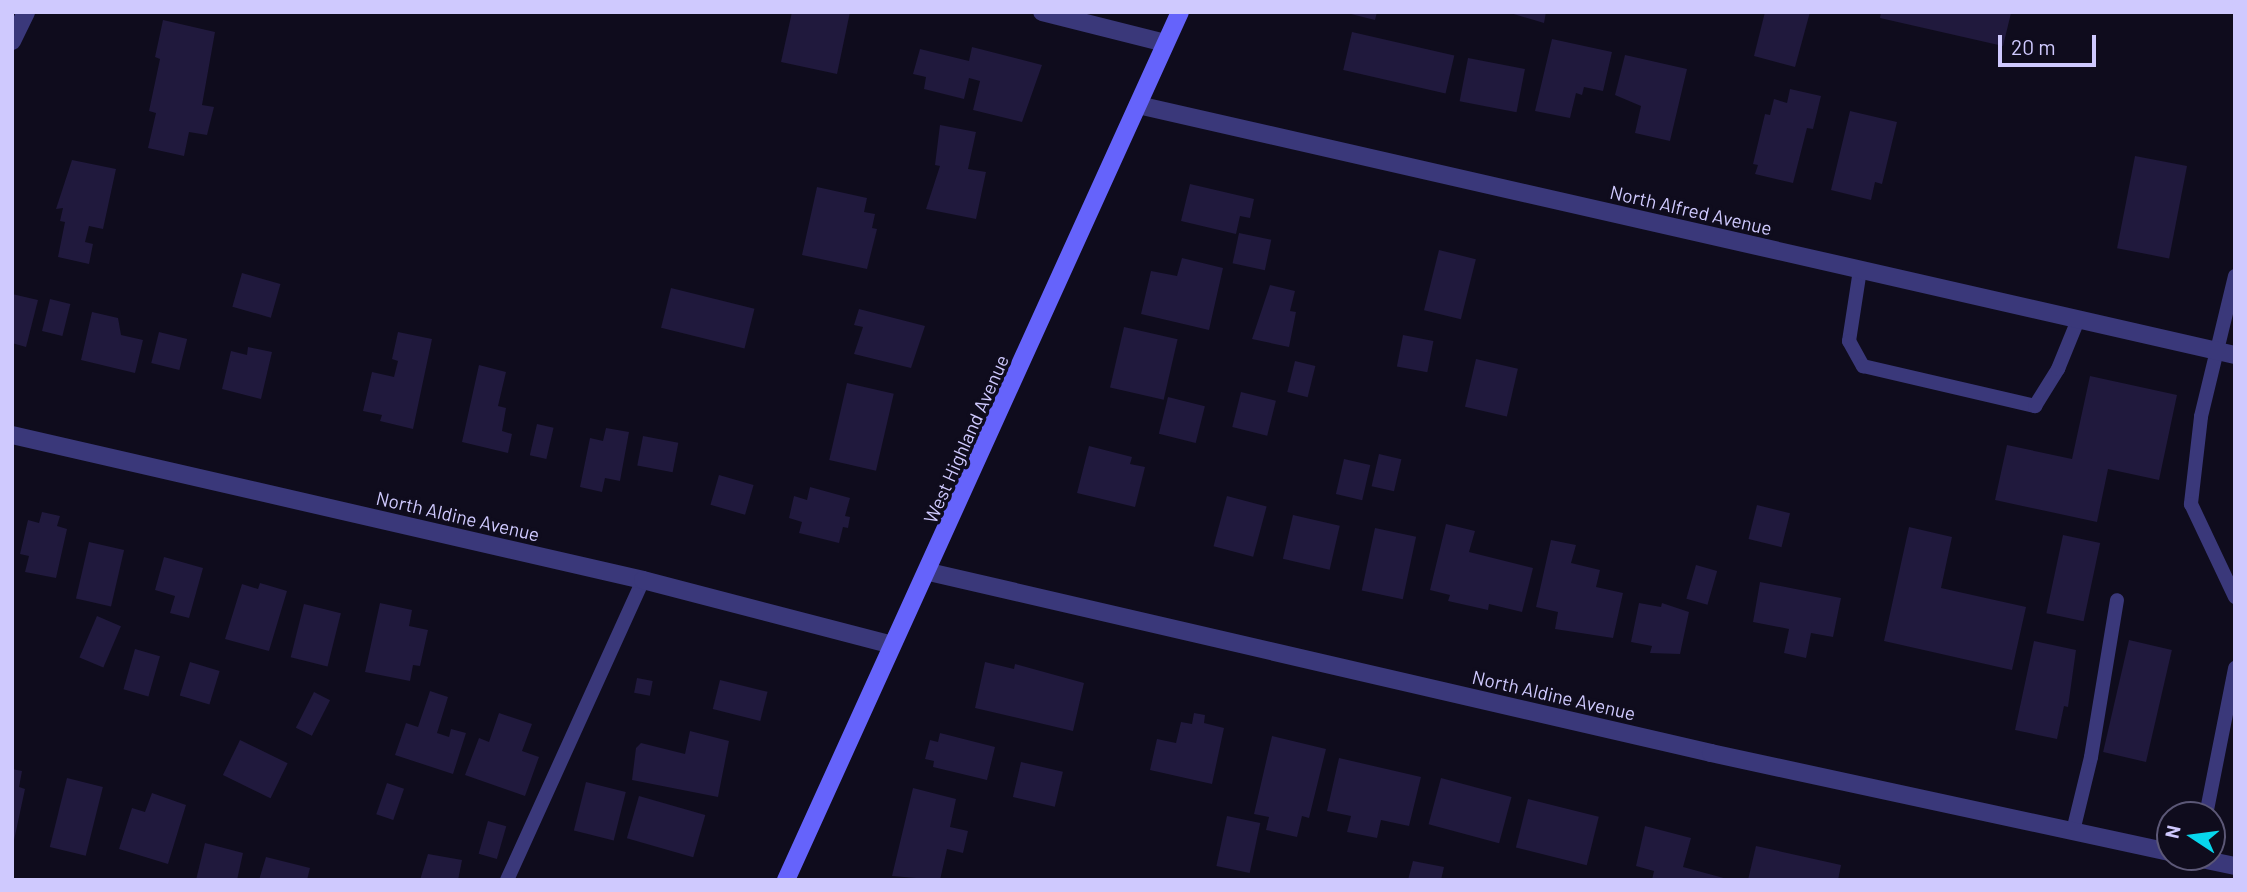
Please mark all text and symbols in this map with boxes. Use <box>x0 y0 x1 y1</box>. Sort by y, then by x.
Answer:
scale bar <box>2002 21 2100 65</box>
text: 20 m <box>2011 34 2056 59</box>
street label: North Alfred Avenue <box>1608 180 1774 240</box>
street label: West Highland Avenue <box>919 351 1013 527</box>
street label: North Aldine Avenue <box>374 486 542 546</box>
street label: North Aldine Avenue <box>1470 665 1638 725</box>
north arrow <box>2156 801 2226 871</box>
text: N <box>2159 823 2185 840</box>

